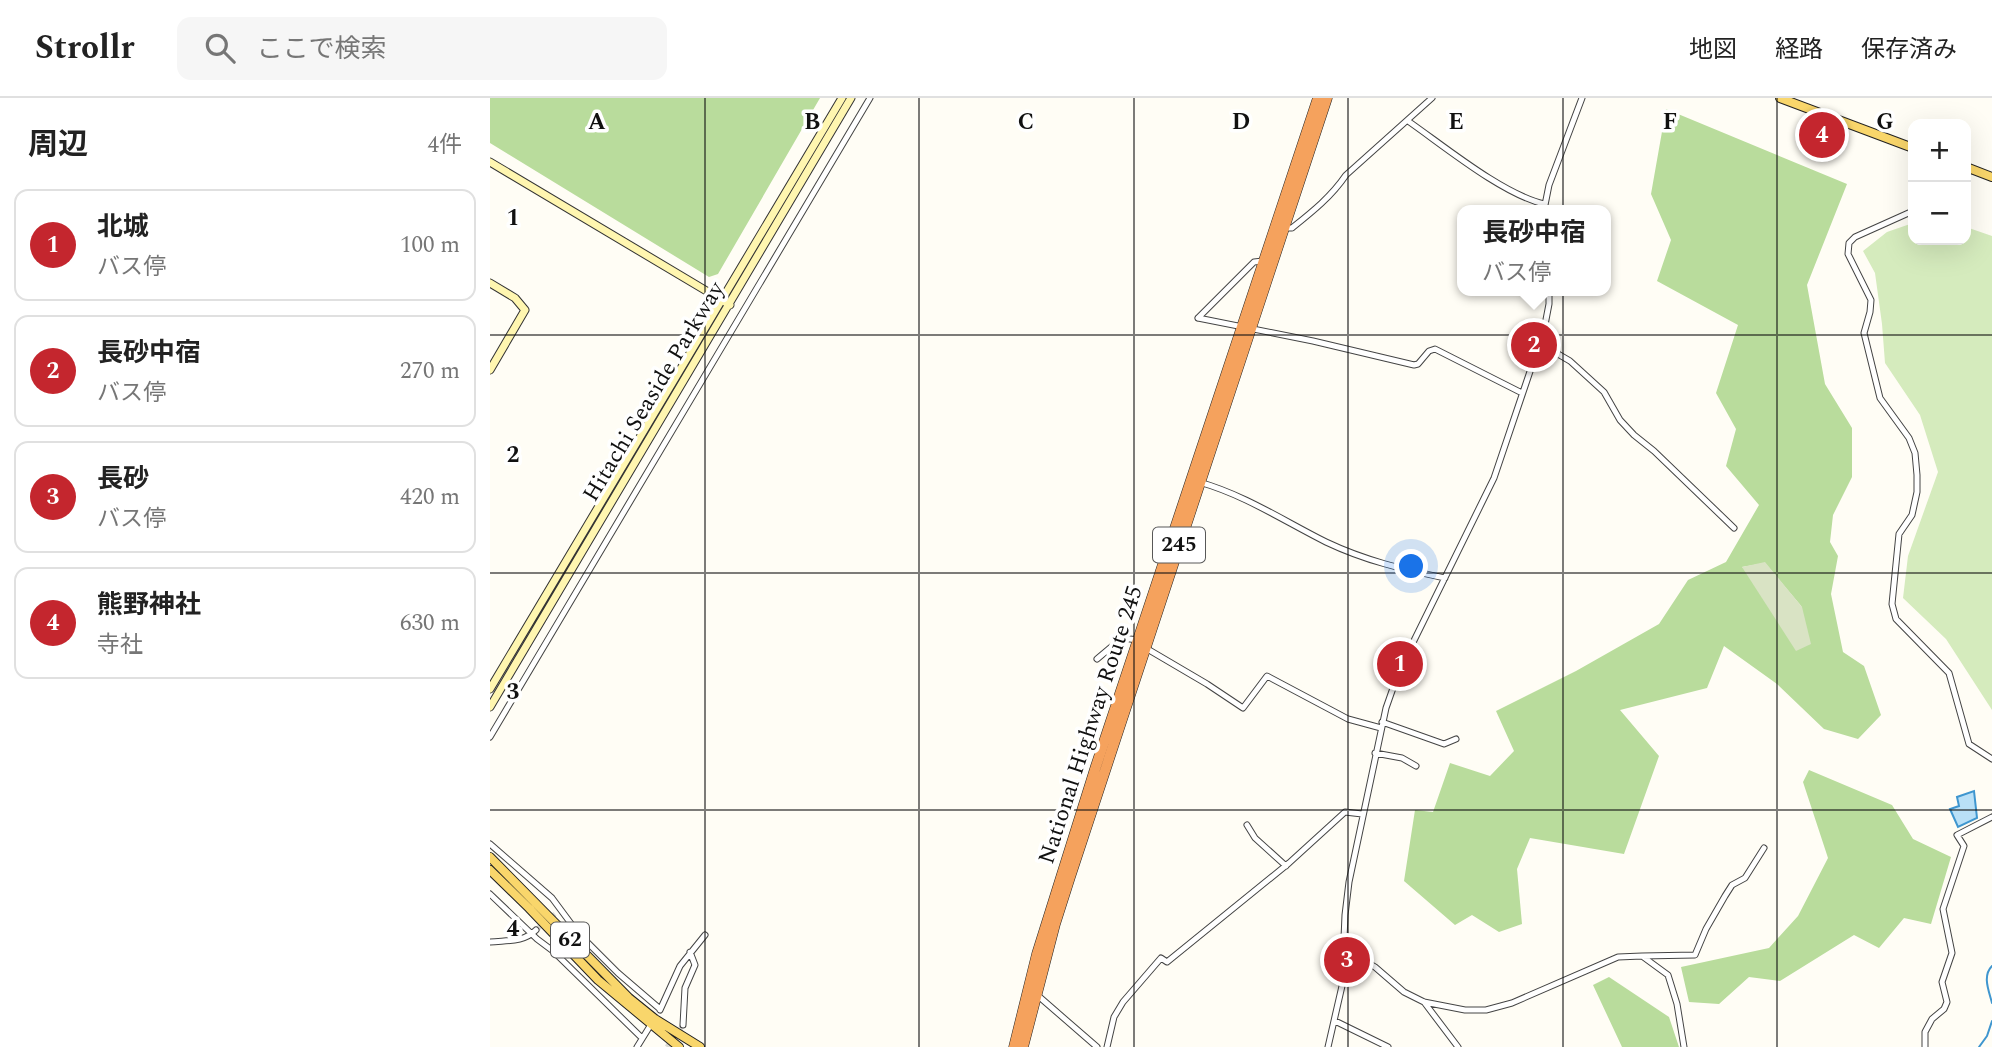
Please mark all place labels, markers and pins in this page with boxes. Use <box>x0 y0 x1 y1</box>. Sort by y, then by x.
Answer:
pin: 4 <box>1799 109 1845 161</box>
pin: 2 <box>1511 319 1557 371</box>
pin: 1 <box>1377 638 1423 690</box>
pin: 3 <box>1324 934 1370 986</box>

